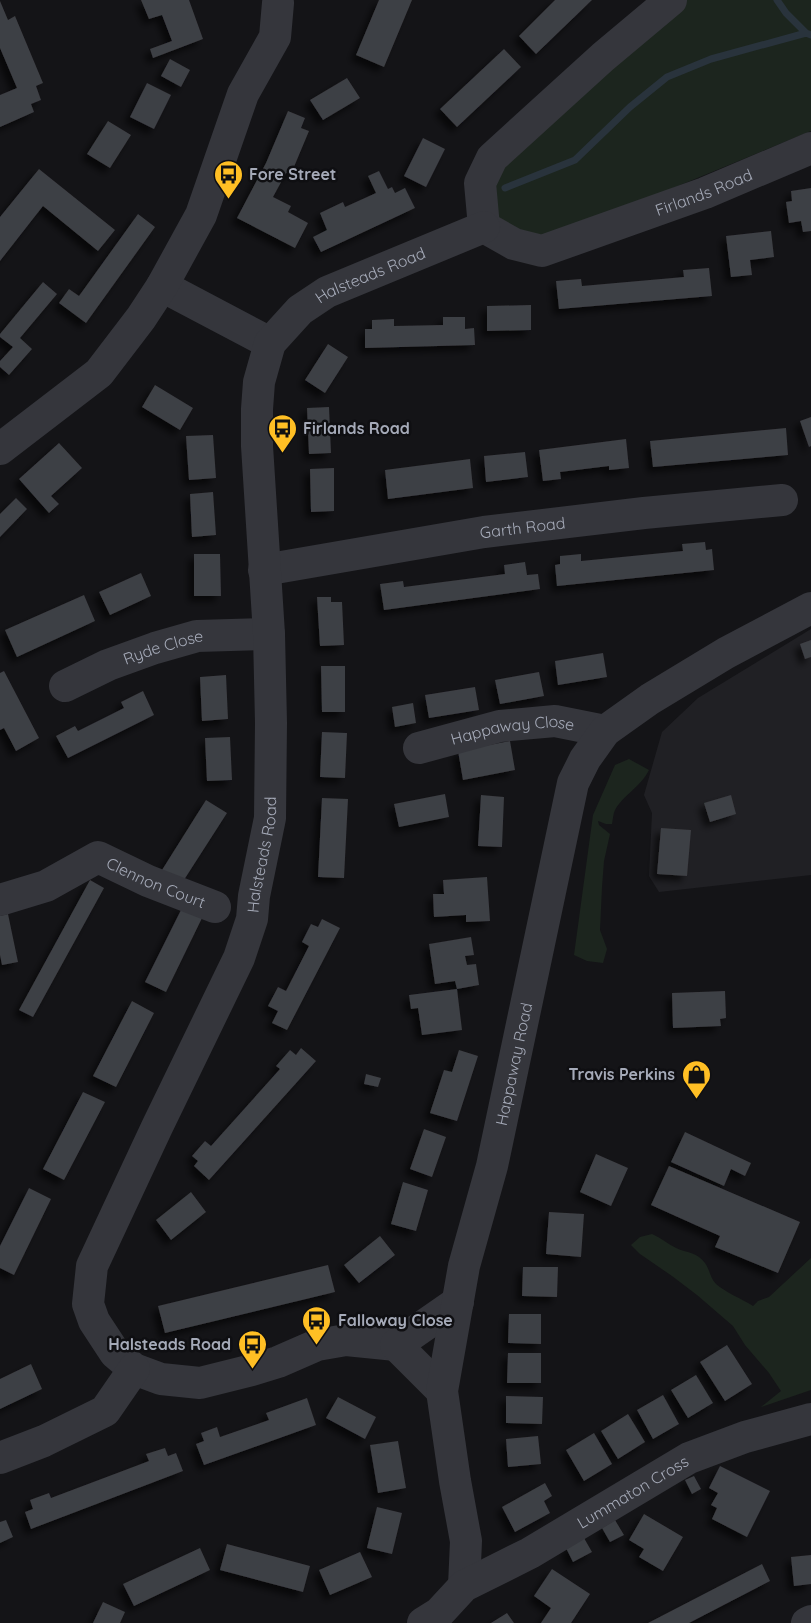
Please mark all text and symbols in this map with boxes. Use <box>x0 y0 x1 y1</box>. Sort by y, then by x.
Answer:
bus stop icon: Fore Street <box>212 158 244 200</box>
place label: Fore Street <box>249 164 336 184</box>
street label: Firlands Road <box>652 164 755 220</box>
street label: Halsteads Road <box>311 242 428 307</box>
bus stop icon: Firlands Road <box>266 412 298 454</box>
place label: Firlands Road <box>303 418 410 438</box>
street label: Garth Road <box>479 512 566 542</box>
street label: Ryde Close <box>120 626 203 669</box>
street label: Happaway Close <box>448 711 576 749</box>
street label: Halsteads Road <box>243 796 280 914</box>
street label: Clennon Court <box>103 853 208 912</box>
street label: Happaway Road <box>491 1001 536 1127</box>
shop icon: Travis Perkins <box>680 1058 712 1100</box>
place label: Travis Perkins <box>568 1064 675 1084</box>
bus stop icon: Falloway Close <box>301 1304 333 1346</box>
place label: Falloway Close <box>338 1310 453 1330</box>
bus stop icon: Halsteads Road <box>236 1328 268 1370</box>
place label: Halsteads Road <box>108 1334 231 1354</box>
street label: Lummaton Cross <box>573 1451 692 1533</box>

